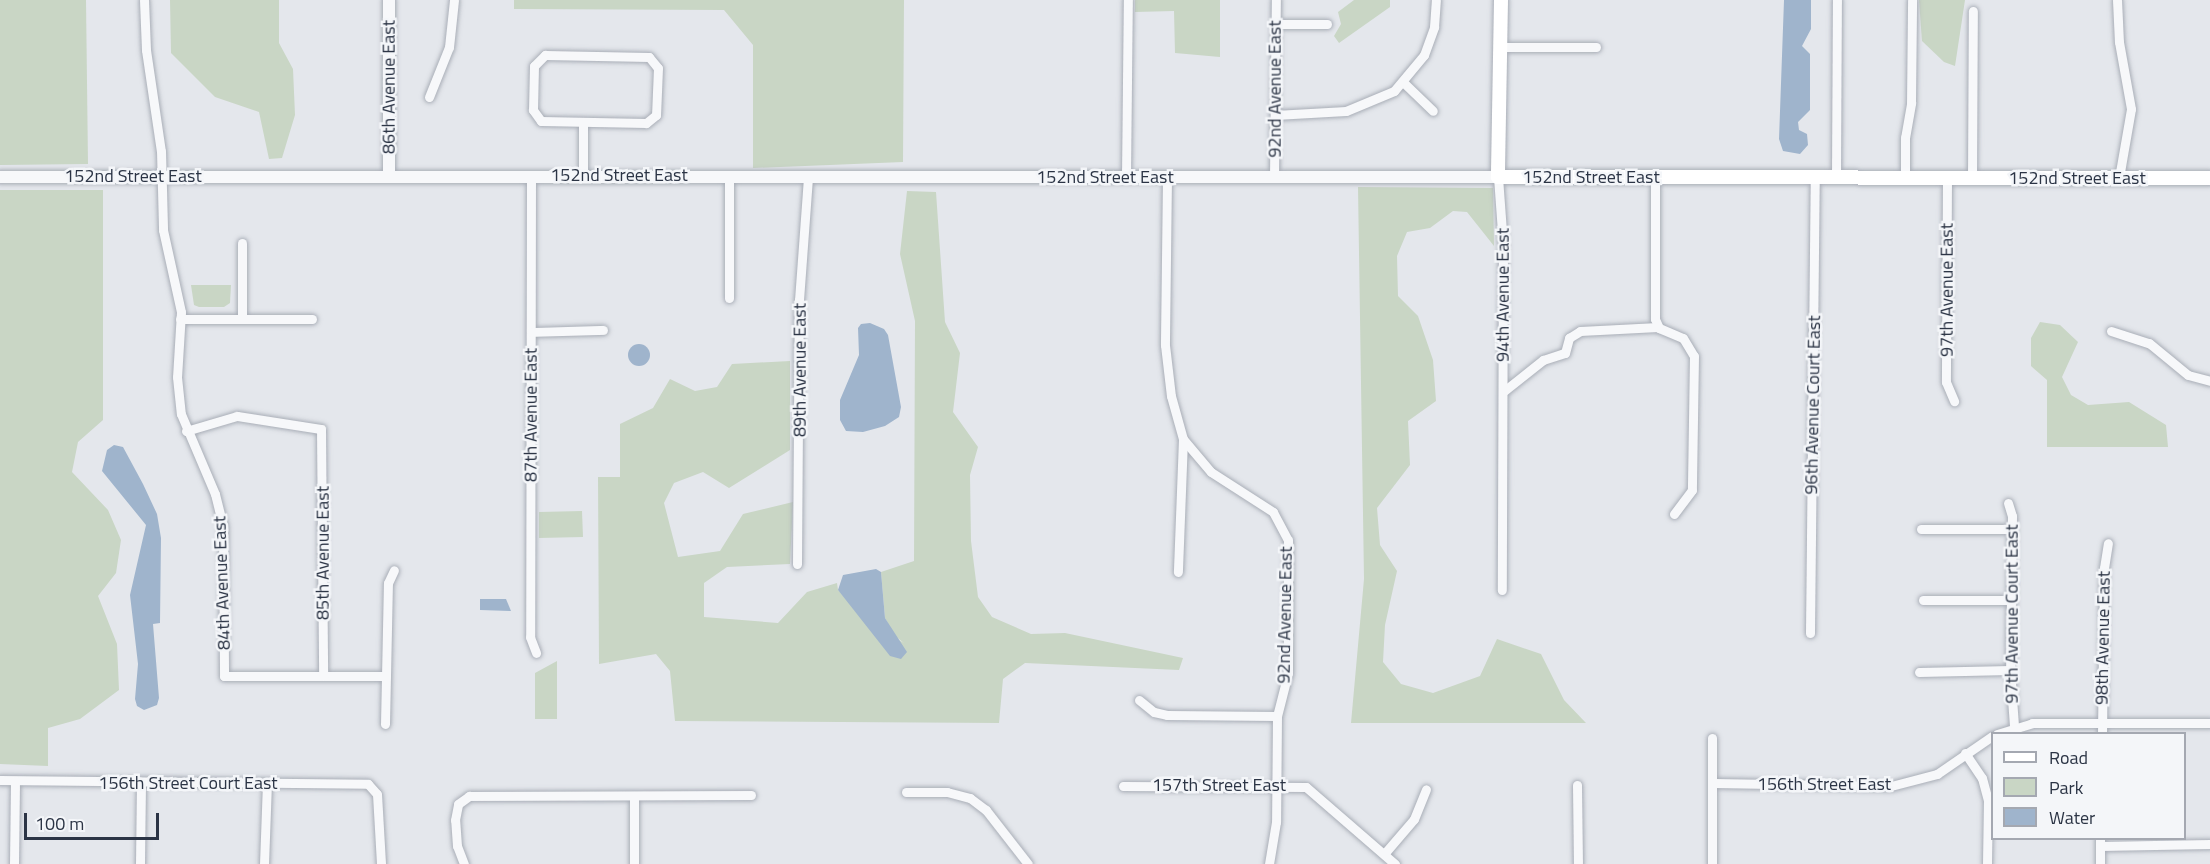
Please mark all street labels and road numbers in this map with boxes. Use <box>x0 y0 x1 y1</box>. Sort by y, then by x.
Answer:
street label: 86th Avenue East <box>378 20 400 154</box>
street label: 92nd Avenue East <box>1264 20 1286 158</box>
street label: 152nd Street East <box>550 164 688 186</box>
street label: 152nd Street East <box>64 165 202 187</box>
street label: 152nd Street East <box>1036 166 1174 188</box>
street label: 152nd Street East <box>1522 166 1660 188</box>
street label: 152nd Street East <box>2008 167 2146 189</box>
street label: 97th Avenue East <box>1936 223 1958 357</box>
street label: 94th Avenue East <box>1492 228 1514 362</box>
street label: 89th Avenue East <box>789 303 811 437</box>
street label: 96th Avenue Court East <box>1801 315 1825 495</box>
street label: 87th Avenue East <box>520 348 542 482</box>
street label: 85th Avenue East <box>312 486 334 620</box>
street label: 84th Avenue East <box>209 516 235 650</box>
street label: 97th Avenue Court East <box>2001 524 2023 704</box>
street label: 92nd Avenue East <box>1273 546 1297 684</box>
street label: 98th Avenue East <box>2091 571 2115 705</box>
street label: 156th Street Court East <box>98 772 278 794</box>
street label: 156th Street East <box>1757 773 1891 795</box>
street label: 157th Street East <box>1152 774 1286 796</box>

